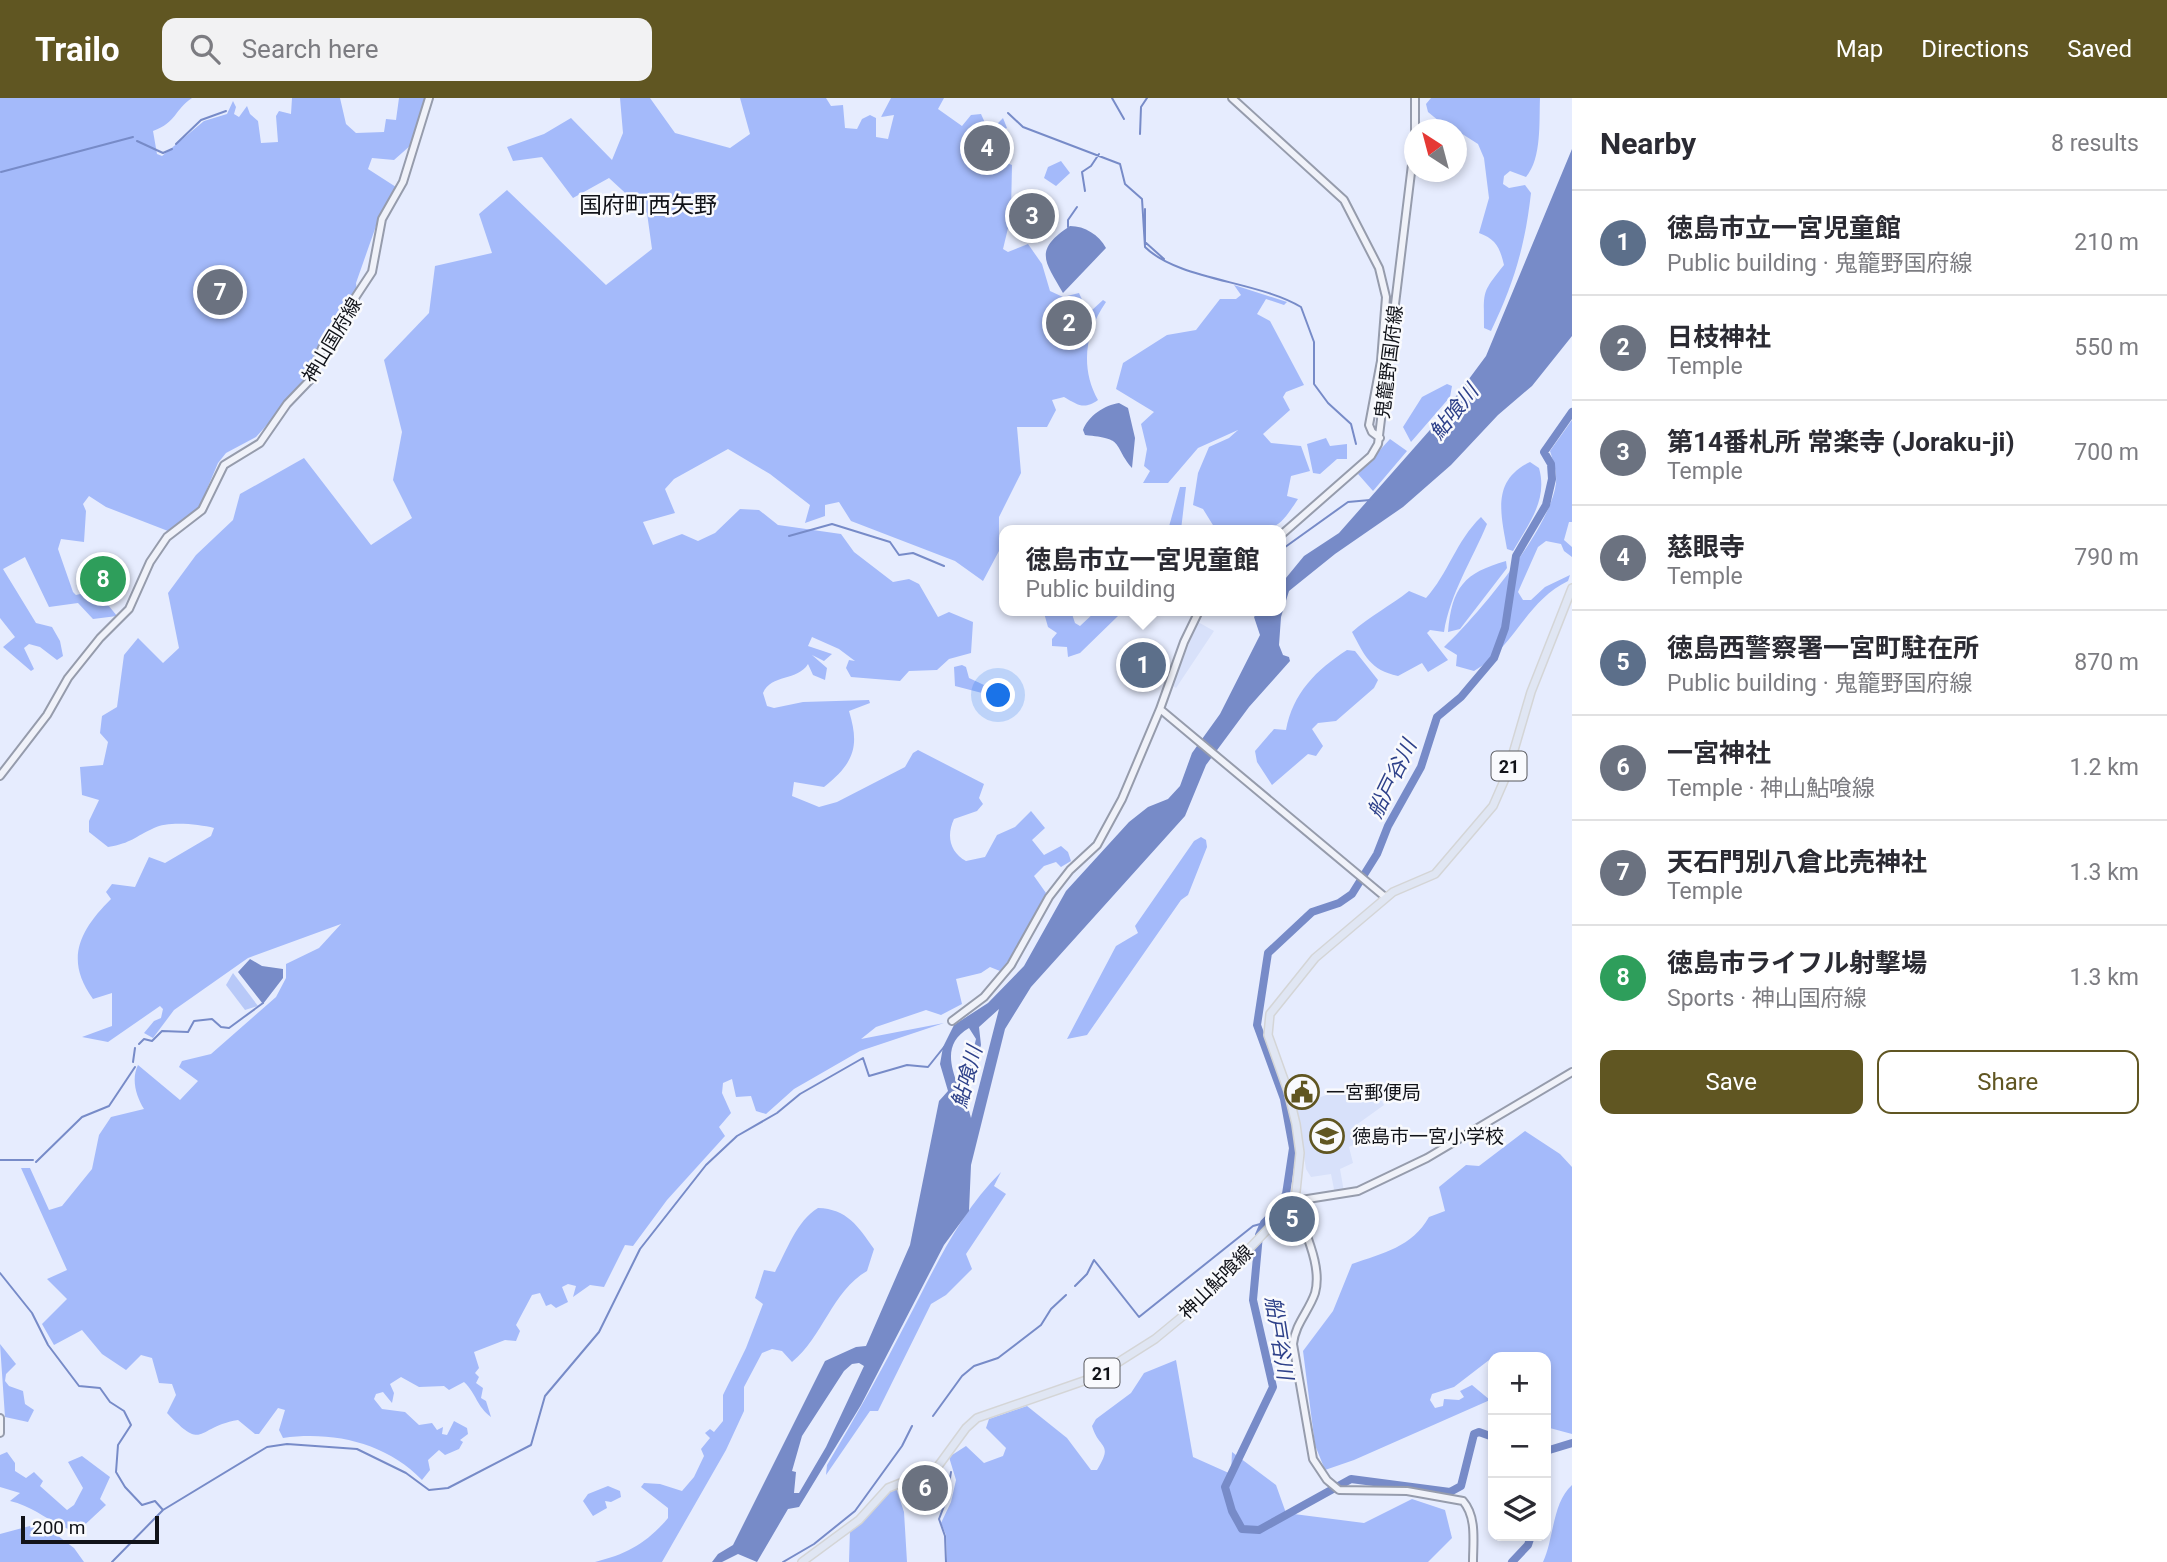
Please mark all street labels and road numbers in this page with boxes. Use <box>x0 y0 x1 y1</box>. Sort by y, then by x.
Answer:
street label: 神山国府線 <box>298 293 366 387</box>
street label: 鬼籠野国府線 <box>1371 304 1407 420</box>
road number: 21 <box>1492 752 1526 780</box>
street label: 神山鮎喰線 <box>1174 1240 1258 1324</box>
road number: 21 <box>1084 1358 1120 1388</box>

